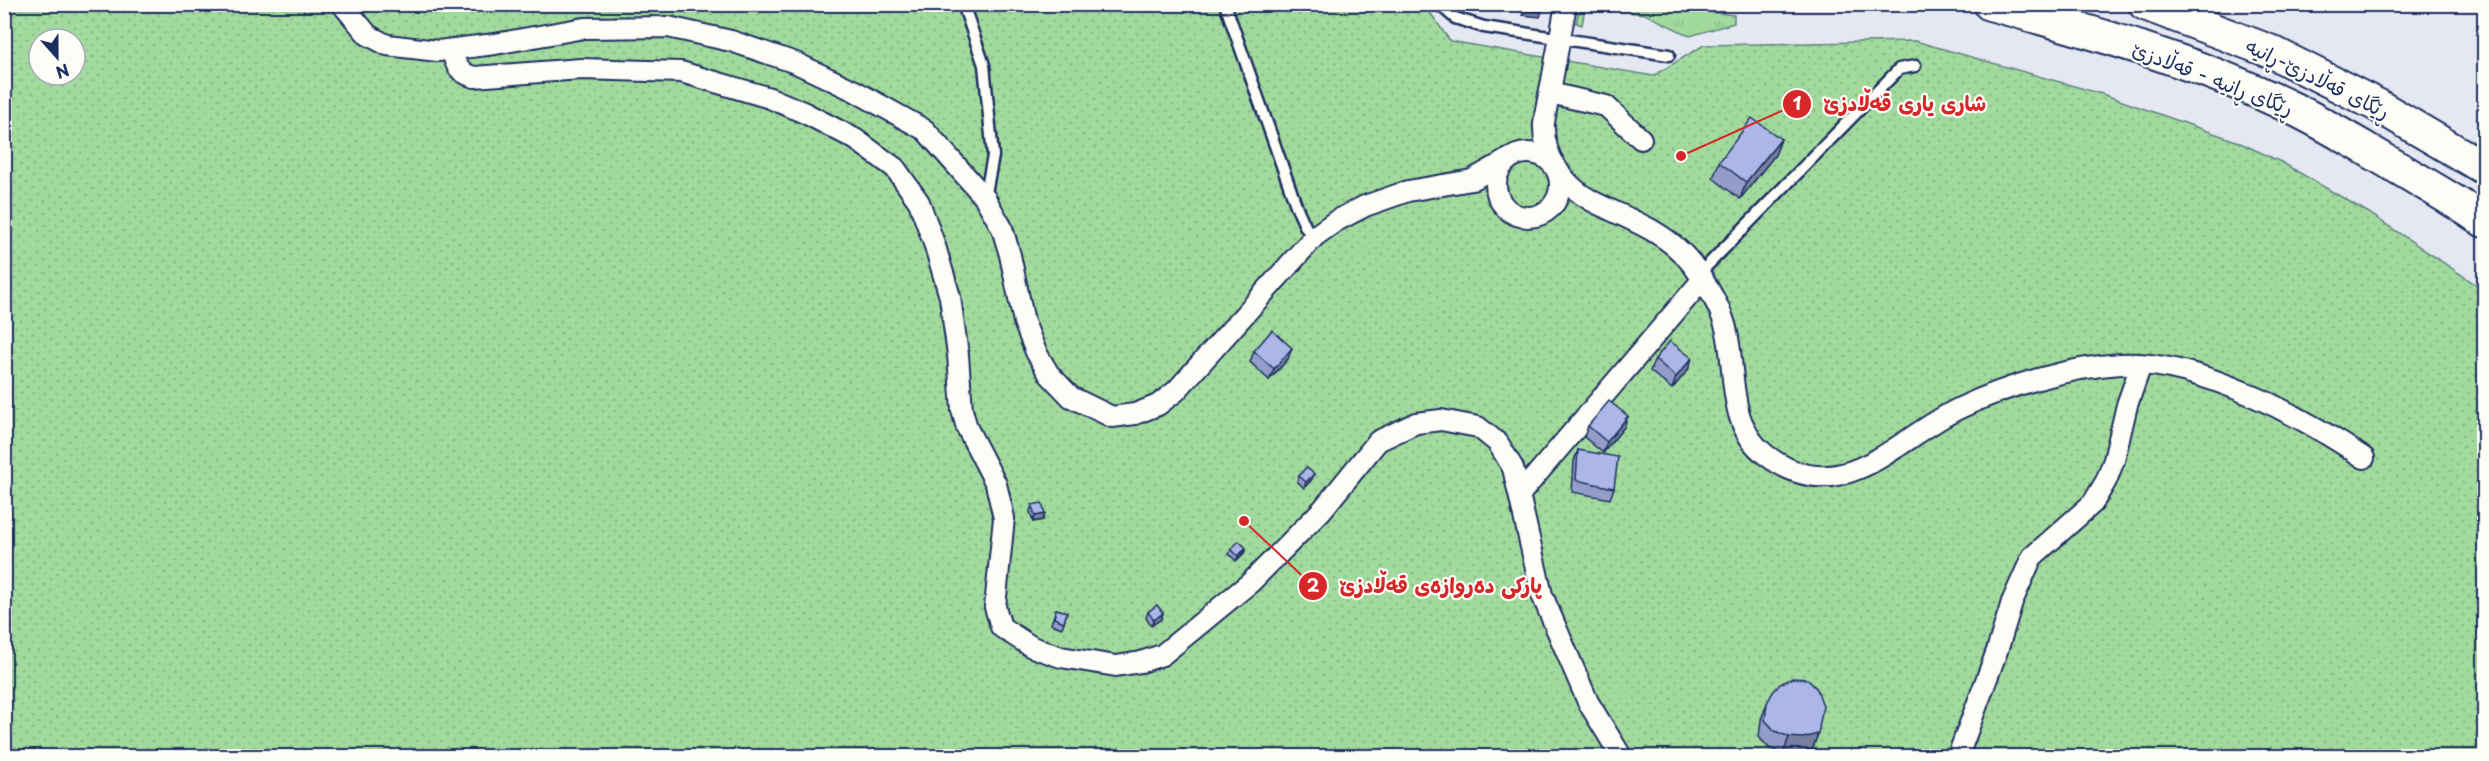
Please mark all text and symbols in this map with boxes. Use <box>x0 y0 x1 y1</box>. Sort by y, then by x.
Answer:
north arrow <box>27 27 87 87</box>
street label: ڕێگای قەڵادزێ-ڕانیە <box>2240 30 2395 129</box>
street label: ڕێگای ڕانیە - قەڵادزێ <box>2127 34 2298 125</box>
text: N <box>53 58 73 85</box>
callout: شاری یاری قەڵادزێ <box>1782 84 1999 123</box>
text: شاری یاری قەڵادزێ <box>1823 86 1986 118</box>
text: 1 <box>1793 89 1802 116</box>
callout: پارکی دەروازەی قەڵادزێ <box>1298 566 1554 605</box>
text: پارکی دەروازەی قەڵادزێ <box>1339 568 1542 600</box>
text: 2 <box>1307 571 1320 598</box>

